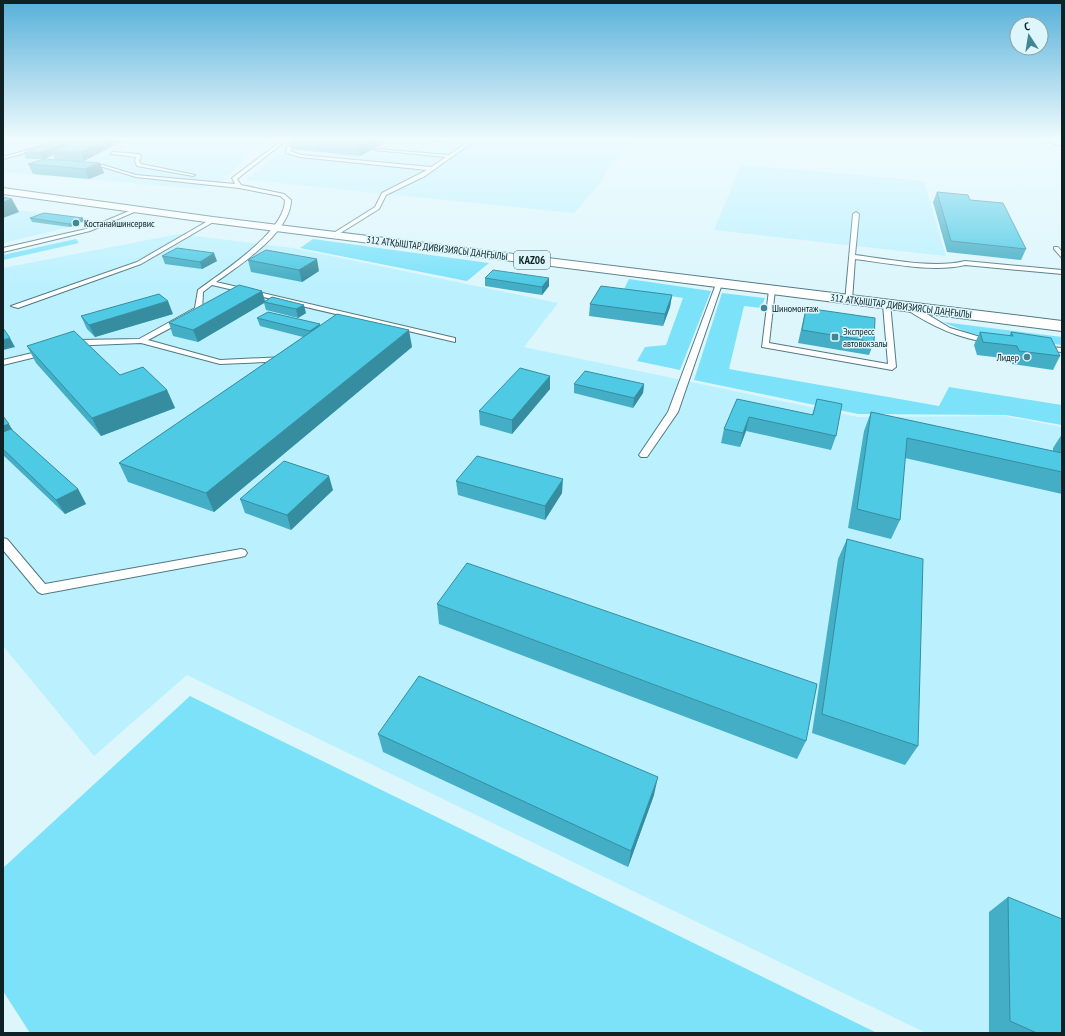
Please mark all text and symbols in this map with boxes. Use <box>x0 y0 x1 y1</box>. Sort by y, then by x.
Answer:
north arrow <box>1009 16 1049 56</box>
text: С <box>1023 19 1031 34</box>
place label: Костанайшинсервис <box>84 217 155 230</box>
marker: Костанайшинсервис <box>71 218 81 228</box>
street label: 312 АТҚЫШТАР ДИВИЗИЯСЫ ДАҢҒЫЛЫ <box>366 233 508 263</box>
road number: KАZ06 <box>514 251 550 269</box>
street label: 312 АТҚЫШТАР ДИВИЗИЯСЫ ДАҢҒЫЛЫ <box>830 291 972 321</box>
place label: Шиномонтаж <box>772 302 819 315</box>
marker: Шиномонтаж <box>759 303 769 313</box>
place label: Экспресс автовокзалы <box>843 325 888 350</box>
marker: Экспресс автовокзалы <box>830 332 840 342</box>
place label: Лидер <box>996 351 1019 364</box>
marker: Лидер <box>1022 352 1032 362</box>

